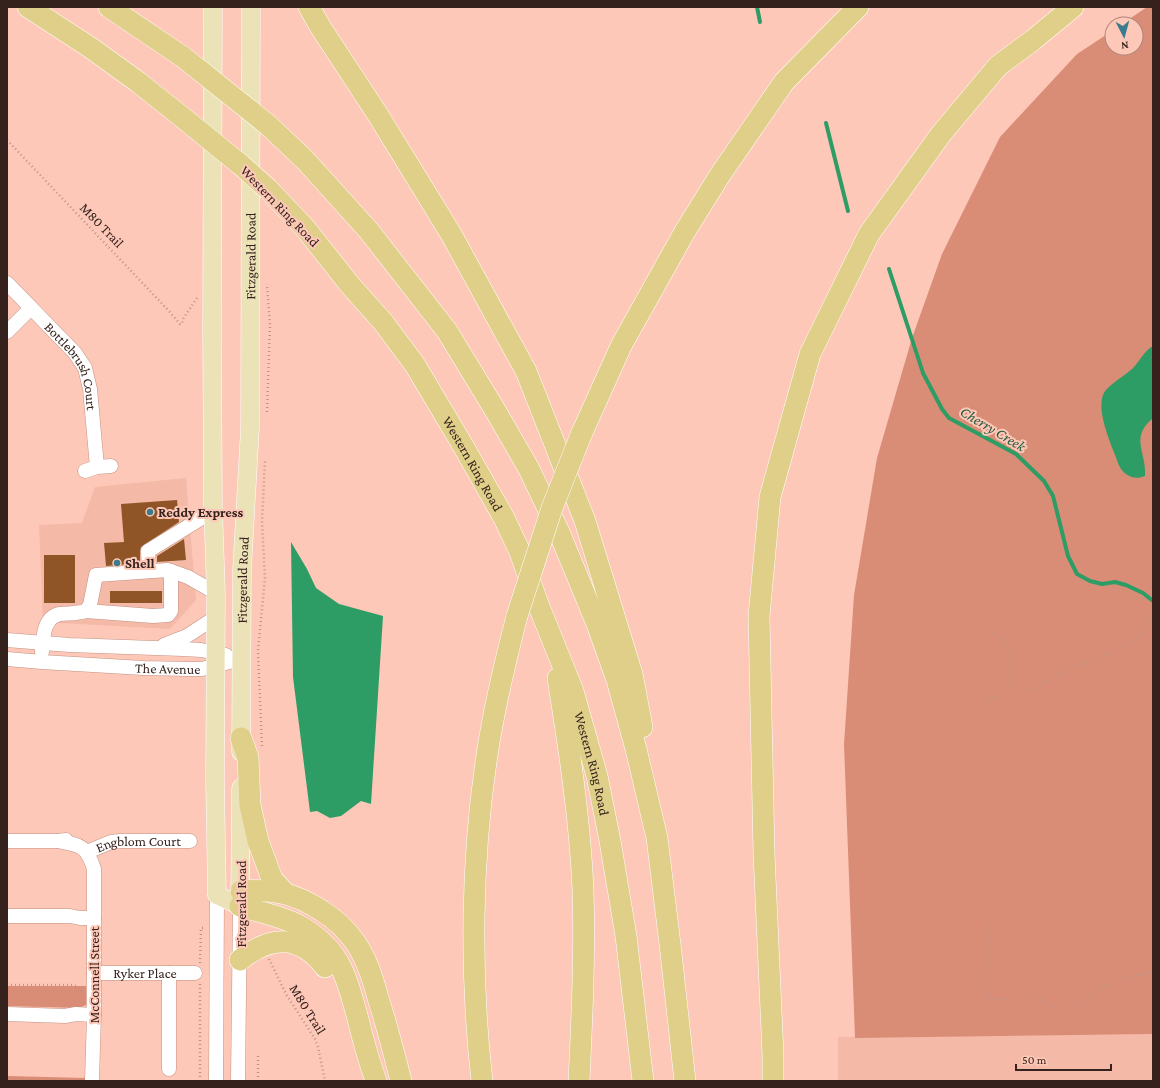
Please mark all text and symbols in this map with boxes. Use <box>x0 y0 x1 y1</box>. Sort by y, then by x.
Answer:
north arrow <box>1104 16 1144 56</box>
text: N <box>1120 40 1129 52</box>
street label: Western Ring Road <box>237 162 323 250</box>
street label: M80 Trail <box>77 199 127 251</box>
street label: Fitzgerald Road <box>242 212 259 300</box>
street label: Bottlebrush Court <box>41 319 100 411</box>
water label: Cherry Creek <box>957 403 1030 456</box>
street label: Western Ring Road <box>439 413 507 514</box>
place label: Reddy Express <box>158 504 244 520</box>
marker: Reddy Express <box>145 507 155 517</box>
street label: Fitzgerald Road <box>234 535 252 624</box>
place label: Shell <box>125 555 155 571</box>
marker: Shell <box>112 558 122 568</box>
street label: The Avenue <box>135 660 200 677</box>
street label: Western Ring Road <box>571 710 613 817</box>
street label: Engblom Court <box>93 833 181 856</box>
street label: Fitzgerald Road <box>233 860 249 948</box>
street label: McConnell Street <box>86 926 102 1023</box>
street label: Ryker Place <box>113 965 177 981</box>
street label: M80 Trail <box>286 981 330 1037</box>
scale bar <box>1016 1046 1111 1072</box>
text: 50 m <box>1022 1053 1047 1067</box>

